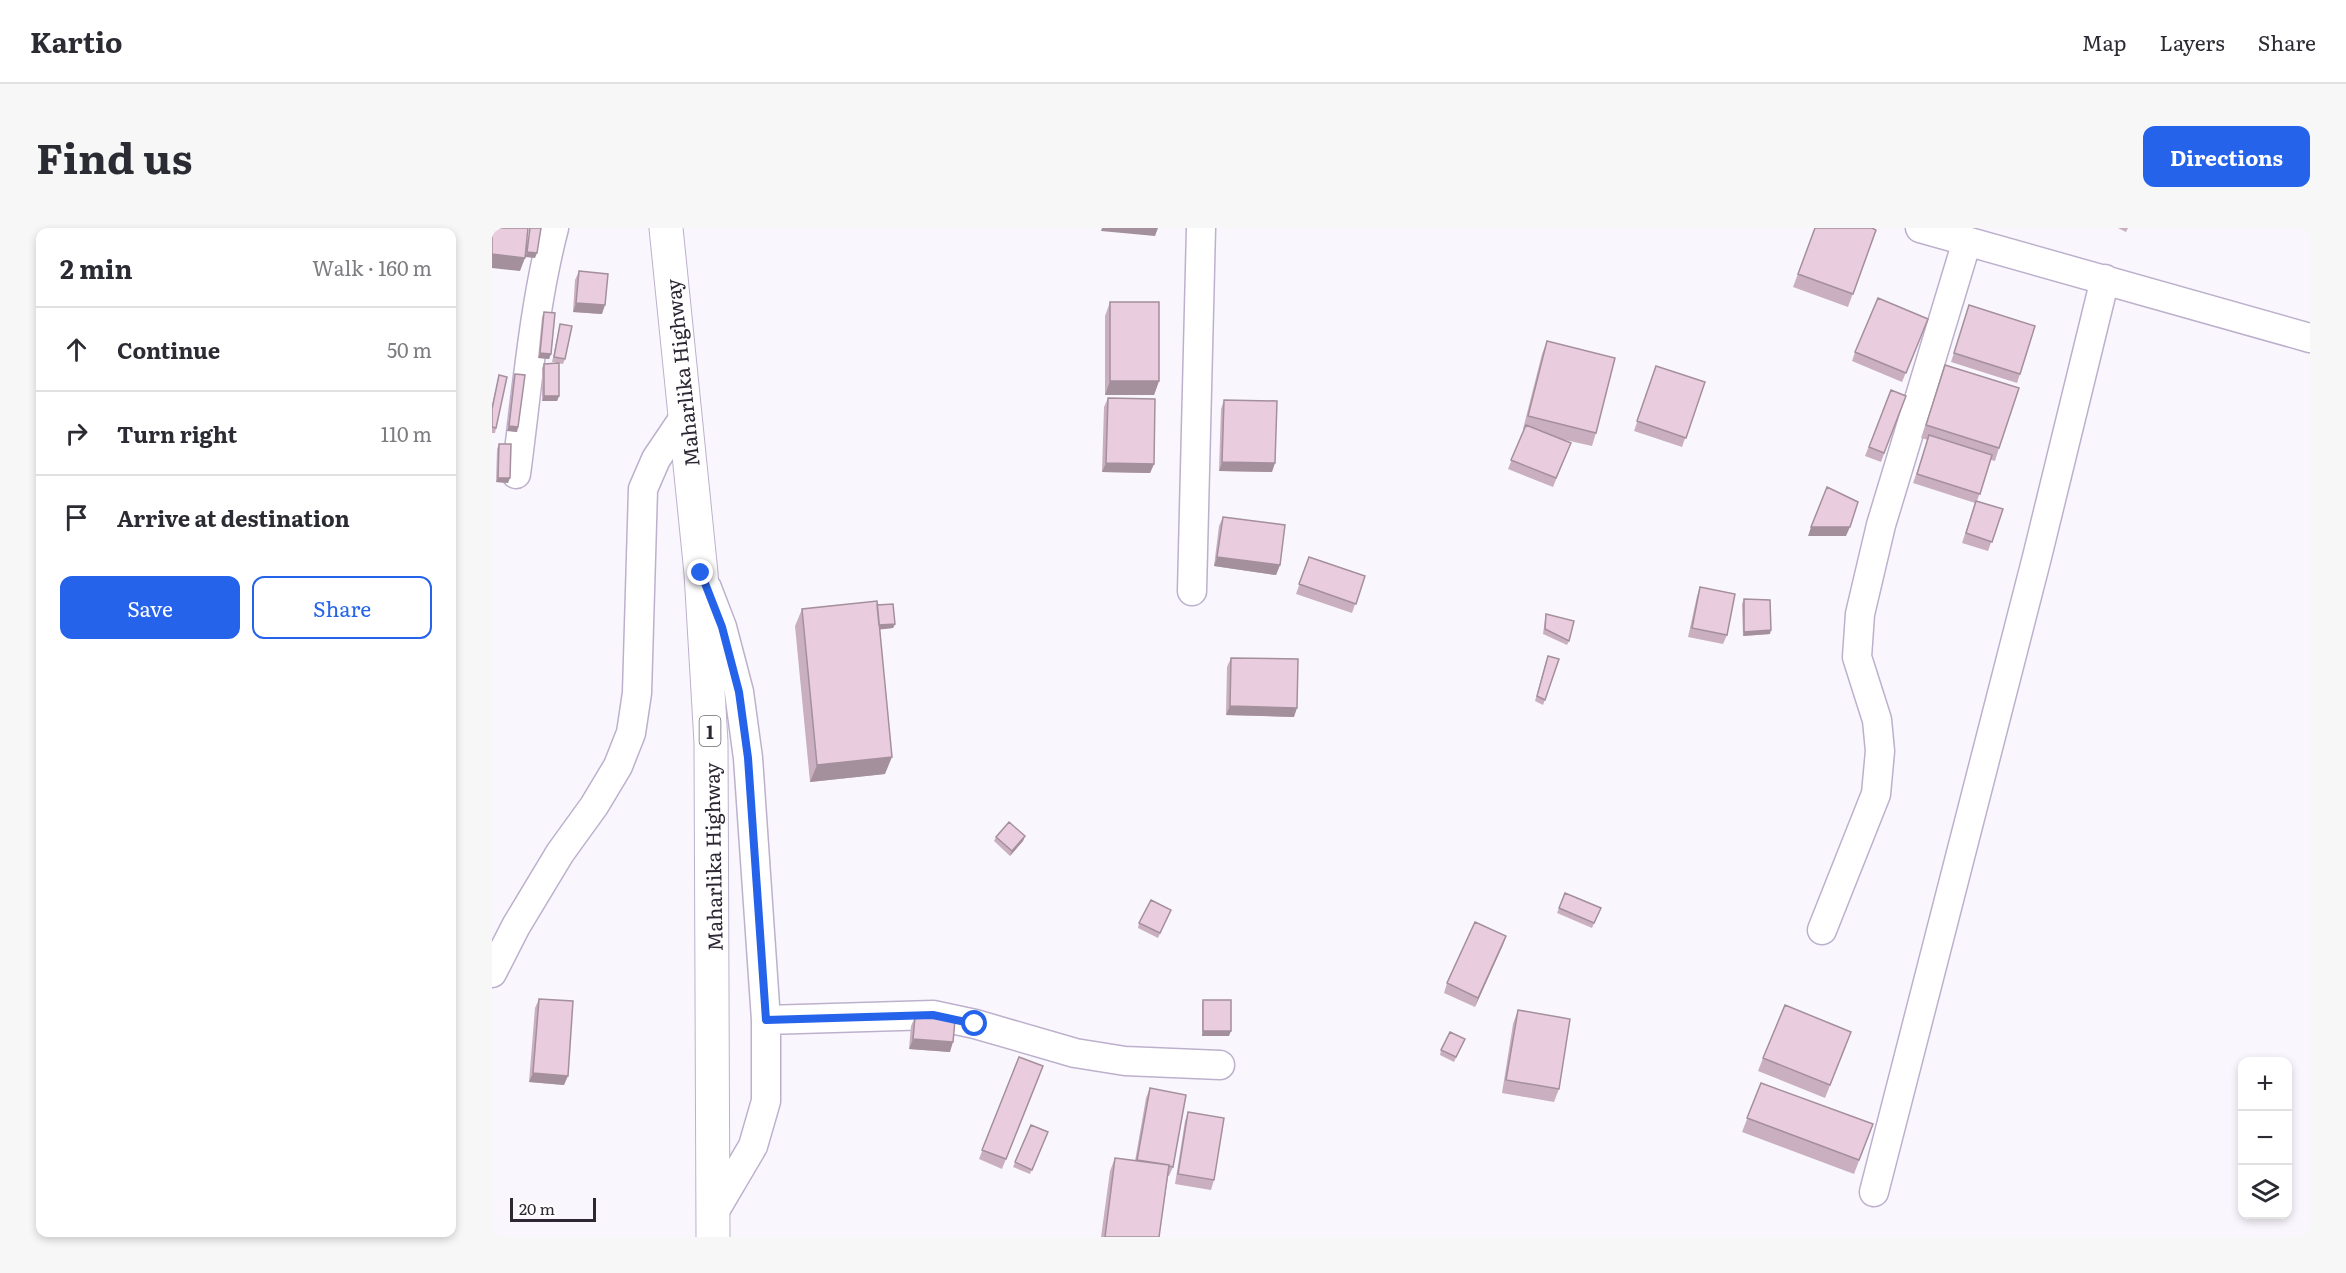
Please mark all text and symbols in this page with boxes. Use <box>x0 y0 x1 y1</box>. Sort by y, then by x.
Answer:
text: Kartio <box>30 20 123 62</box>
text: Map <box>2082 26 2127 57</box>
text: Layers <box>2160 26 2225 57</box>
text: Share <box>2258 26 2316 57</box>
text: Find us <box>36 125 193 187</box>
button: Directions <box>2143 126 2310 187</box>
text: 2 min <box>60 248 133 287</box>
text: Walk · 160 m <box>312 252 432 282</box>
street label: Maharlika Highway <box>656 277 706 468</box>
icon: ahead <box>60 333 93 366</box>
text: Continue <box>117 333 220 366</box>
text: 50 m <box>387 334 432 364</box>
icon: right <box>60 417 93 450</box>
text: Turn right <box>117 417 237 450</box>
text: 110 m <box>381 418 432 448</box>
icon: arrive <box>60 501 93 534</box>
text: Arrive at destination <box>117 501 350 534</box>
route end <box>687 559 713 585</box>
button: Save <box>60 576 240 639</box>
button: Share <box>252 576 432 639</box>
road number: 1 <box>700 716 720 746</box>
street label: Maharlika Highway <box>695 762 729 952</box>
route start <box>961 1010 987 1036</box>
map controls <box>2238 1057 2292 1219</box>
button: + <box>2238 1057 2292 1111</box>
button: − <box>2238 1111 2292 1165</box>
button: layers <box>2238 1165 2292 1219</box>
scale bar <box>510 1195 596 1222</box>
text: 20 m <box>519 1196 555 1220</box>

